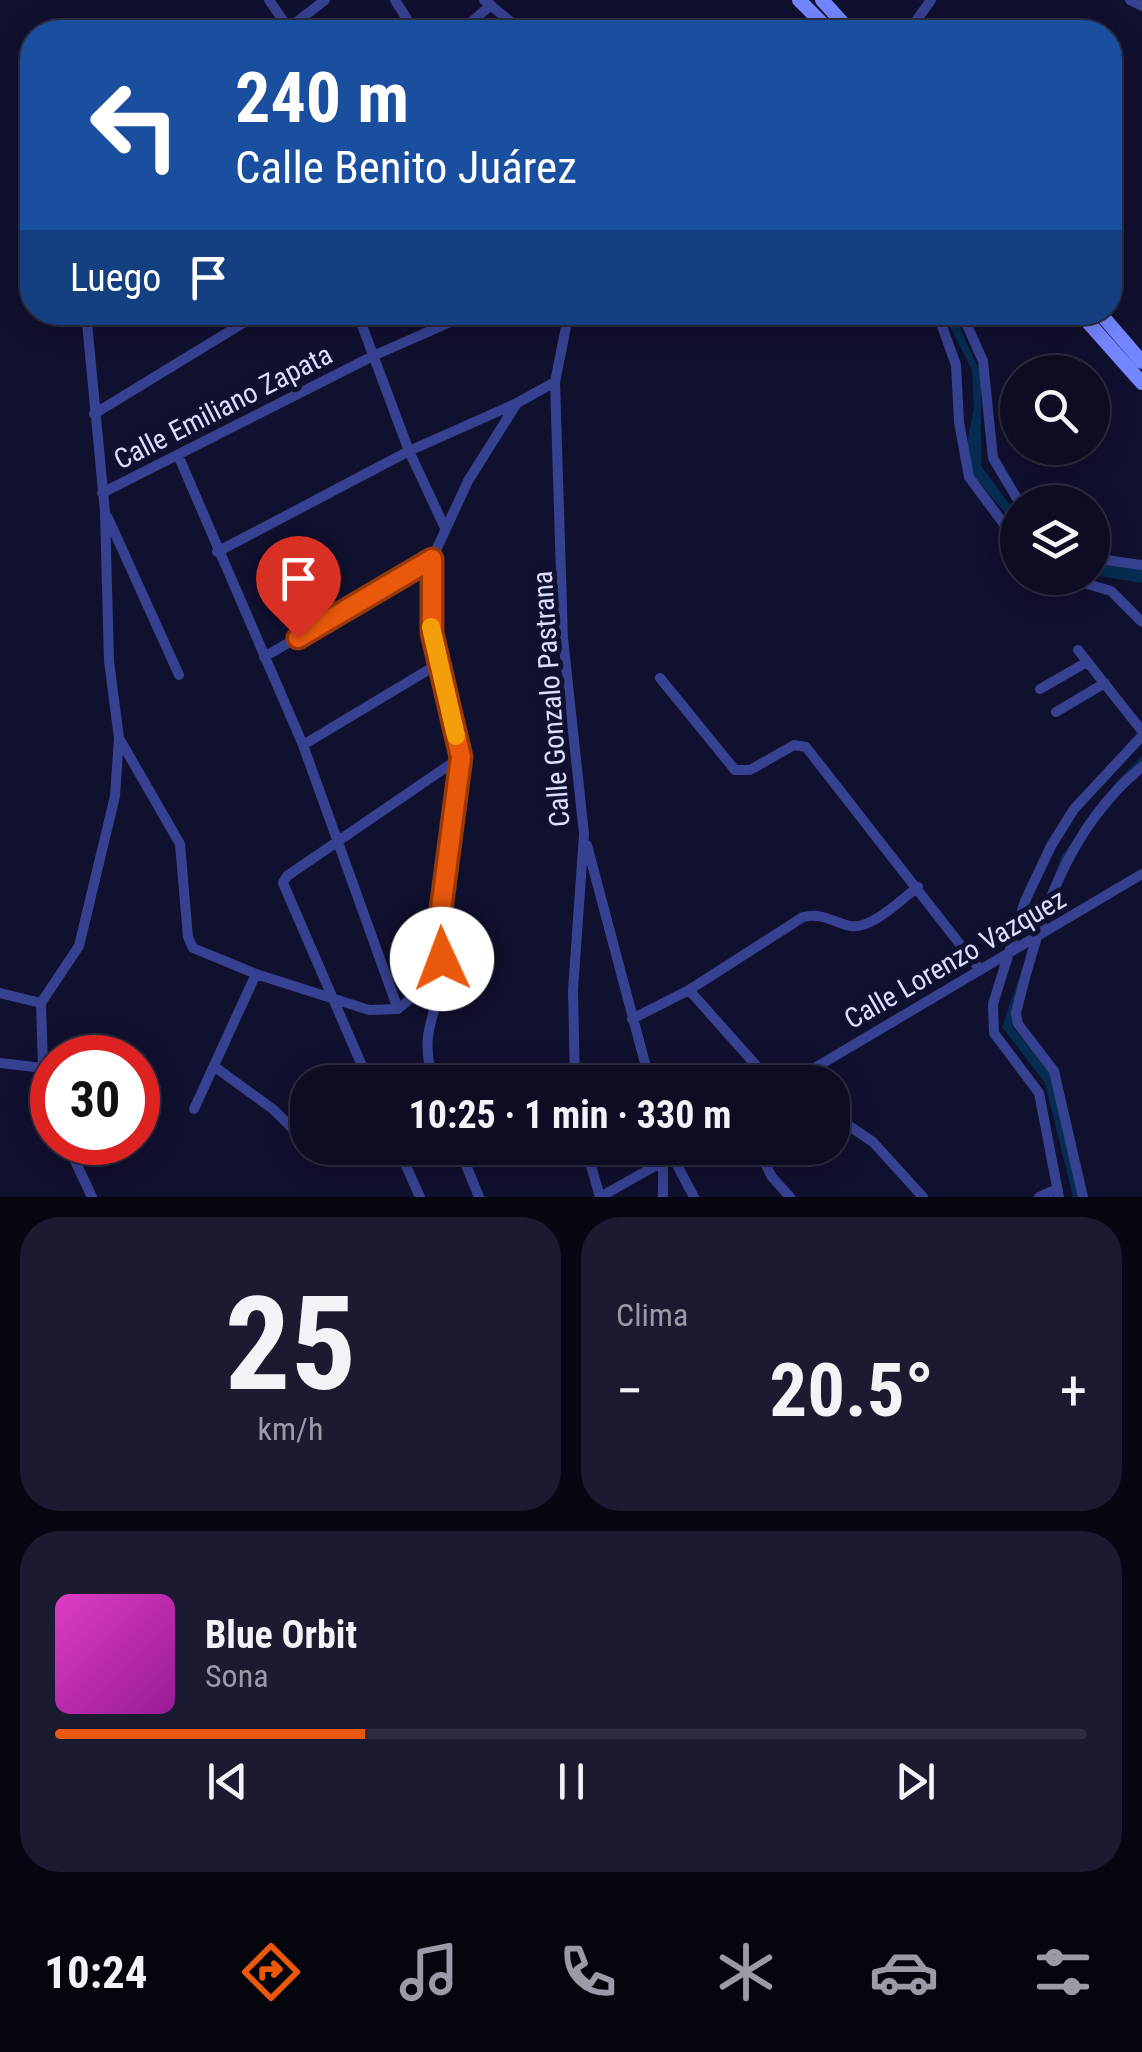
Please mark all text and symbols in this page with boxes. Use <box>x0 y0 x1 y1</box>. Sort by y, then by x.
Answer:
text: 240 m <box>235 57 409 139</box>
icon: left <box>70 60 200 190</box>
text: Calle Benito Juárez <box>235 141 577 194</box>
icon: arrive <box>181 250 236 305</box>
text: Luego <box>70 256 161 300</box>
street label: Calle Emiliano Zapata <box>108 338 338 476</box>
map controls <box>1000 355 1110 595</box>
button: search <box>1000 355 1110 465</box>
button: layers <box>1000 485 1110 595</box>
pin <box>256 536 341 639</box>
icon: arrive <box>271 551 326 606</box>
street label: Calle Gonzalo Pastrana <box>526 570 576 828</box>
street label: Calle Lorenzo Vazquez <box>838 882 1072 1036</box>
position arrow <box>390 907 494 1011</box>
speed limit sign: 30 <box>30 1035 160 1165</box>
text: 10:25 · 1 min · 330 m <box>409 1093 731 1137</box>
text: 25 <box>225 1268 356 1421</box>
text: Clima <box>616 1296 688 1334</box>
text: 20.5° <box>769 1346 934 1434</box>
text: − <box>616 1359 644 1423</box>
text: + <box>1060 1359 1087 1423</box>
text: km/h <box>258 1410 323 1448</box>
text: Blue Orbit <box>205 1613 357 1657</box>
text: Sona <box>205 1657 268 1695</box>
icon: previous <box>200 1754 255 1809</box>
icon: pause <box>544 1754 599 1809</box>
icon: next <box>888 1754 943 1809</box>
icon: directions <box>236 1937 306 2007</box>
icon: music <box>394 1937 464 2007</box>
icon: phone <box>553 1937 623 2007</box>
icon: climate <box>711 1937 781 2007</box>
icon: car <box>869 1937 939 2007</box>
icon: filters <box>1028 1937 1098 2007</box>
text: 10:24 <box>44 1946 147 1999</box>

